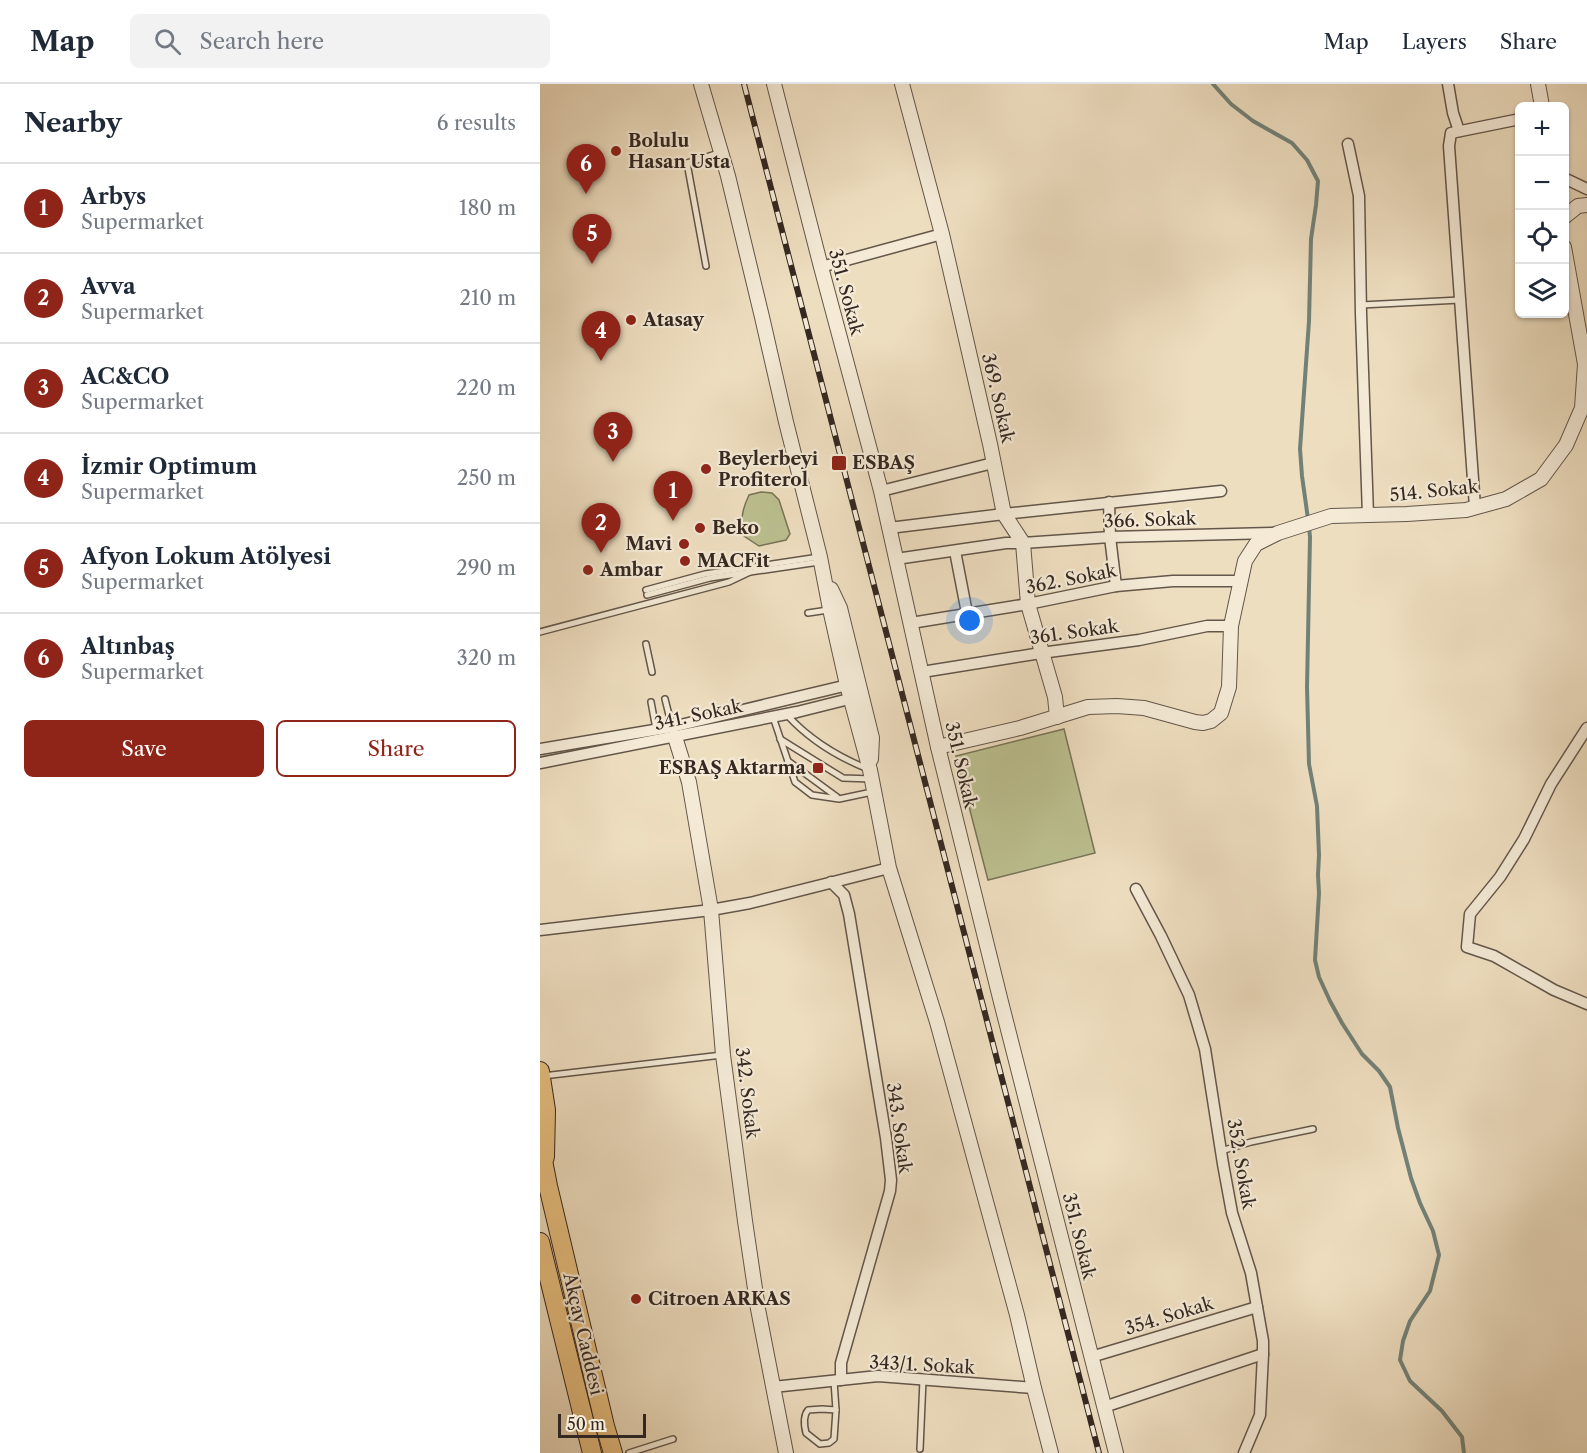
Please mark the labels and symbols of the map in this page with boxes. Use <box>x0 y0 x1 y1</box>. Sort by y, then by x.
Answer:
place label: Bolulu Hasan Usta <box>628 130 731 173</box>
pin: 6 <box>566 144 606 194</box>
marker: Bolulu Hasan Usta <box>609 144 623 158</box>
pin: 5 <box>572 214 612 264</box>
street label: 351. Sokak <box>824 246 868 339</box>
place label: Atasay <box>642 309 705 331</box>
pin: 4 <box>582 312 620 361</box>
marker: Atasay <box>624 313 638 327</box>
street label: 369. Sokak <box>977 351 1019 447</box>
pin: 3 <box>594 412 632 462</box>
place label: Beylerbeyi Profiterol <box>718 448 819 491</box>
place label: ESBAŞ <box>852 452 915 474</box>
marker: ESBAŞ <box>830 454 848 472</box>
marker: Beylerbeyi Profiterol <box>699 462 713 476</box>
pin: 1 <box>654 472 692 521</box>
street label: 514. Sokak <box>1389 475 1481 507</box>
pin: 2 <box>582 504 620 553</box>
street label: 366. Sokak <box>1104 507 1198 533</box>
place label: Beko <box>712 517 759 539</box>
marker: Beko <box>693 521 707 535</box>
place label: Mavi <box>626 533 673 555</box>
marker: Mavi <box>677 537 691 551</box>
place label: MACFit <box>697 550 771 572</box>
marker: MACFit <box>678 554 692 568</box>
place label: Ambar <box>599 559 663 581</box>
street label: 362. Sokak <box>1024 559 1120 599</box>
marker: Ambar <box>581 563 595 577</box>
your location <box>955 606 984 635</box>
street label: 361. Sokak <box>1028 615 1121 649</box>
street label: 341. Sokak <box>652 695 745 735</box>
street label: 351. Sokak <box>940 719 982 812</box>
place label: ESBAŞ Aktarma <box>659 757 807 779</box>
marker: ESBAŞ Aktarma <box>811 761 825 775</box>
street label: 342. Sokak <box>730 1046 764 1142</box>
street label: 343. Sokak <box>882 1081 916 1176</box>
street label: 352. Sokak <box>1222 1117 1260 1212</box>
street label: 351. Sokak <box>1058 1190 1101 1283</box>
street label: Akçay Caddesi <box>558 1270 608 1398</box>
place label: Citroen ARKAS <box>648 1288 791 1310</box>
marker: Citroen ARKAS <box>629 1292 643 1306</box>
street label: 354. Sokak <box>1122 1292 1217 1340</box>
street label: 343/1. Sokak <box>869 1351 977 1379</box>
scale bar <box>558 1411 646 1438</box>

